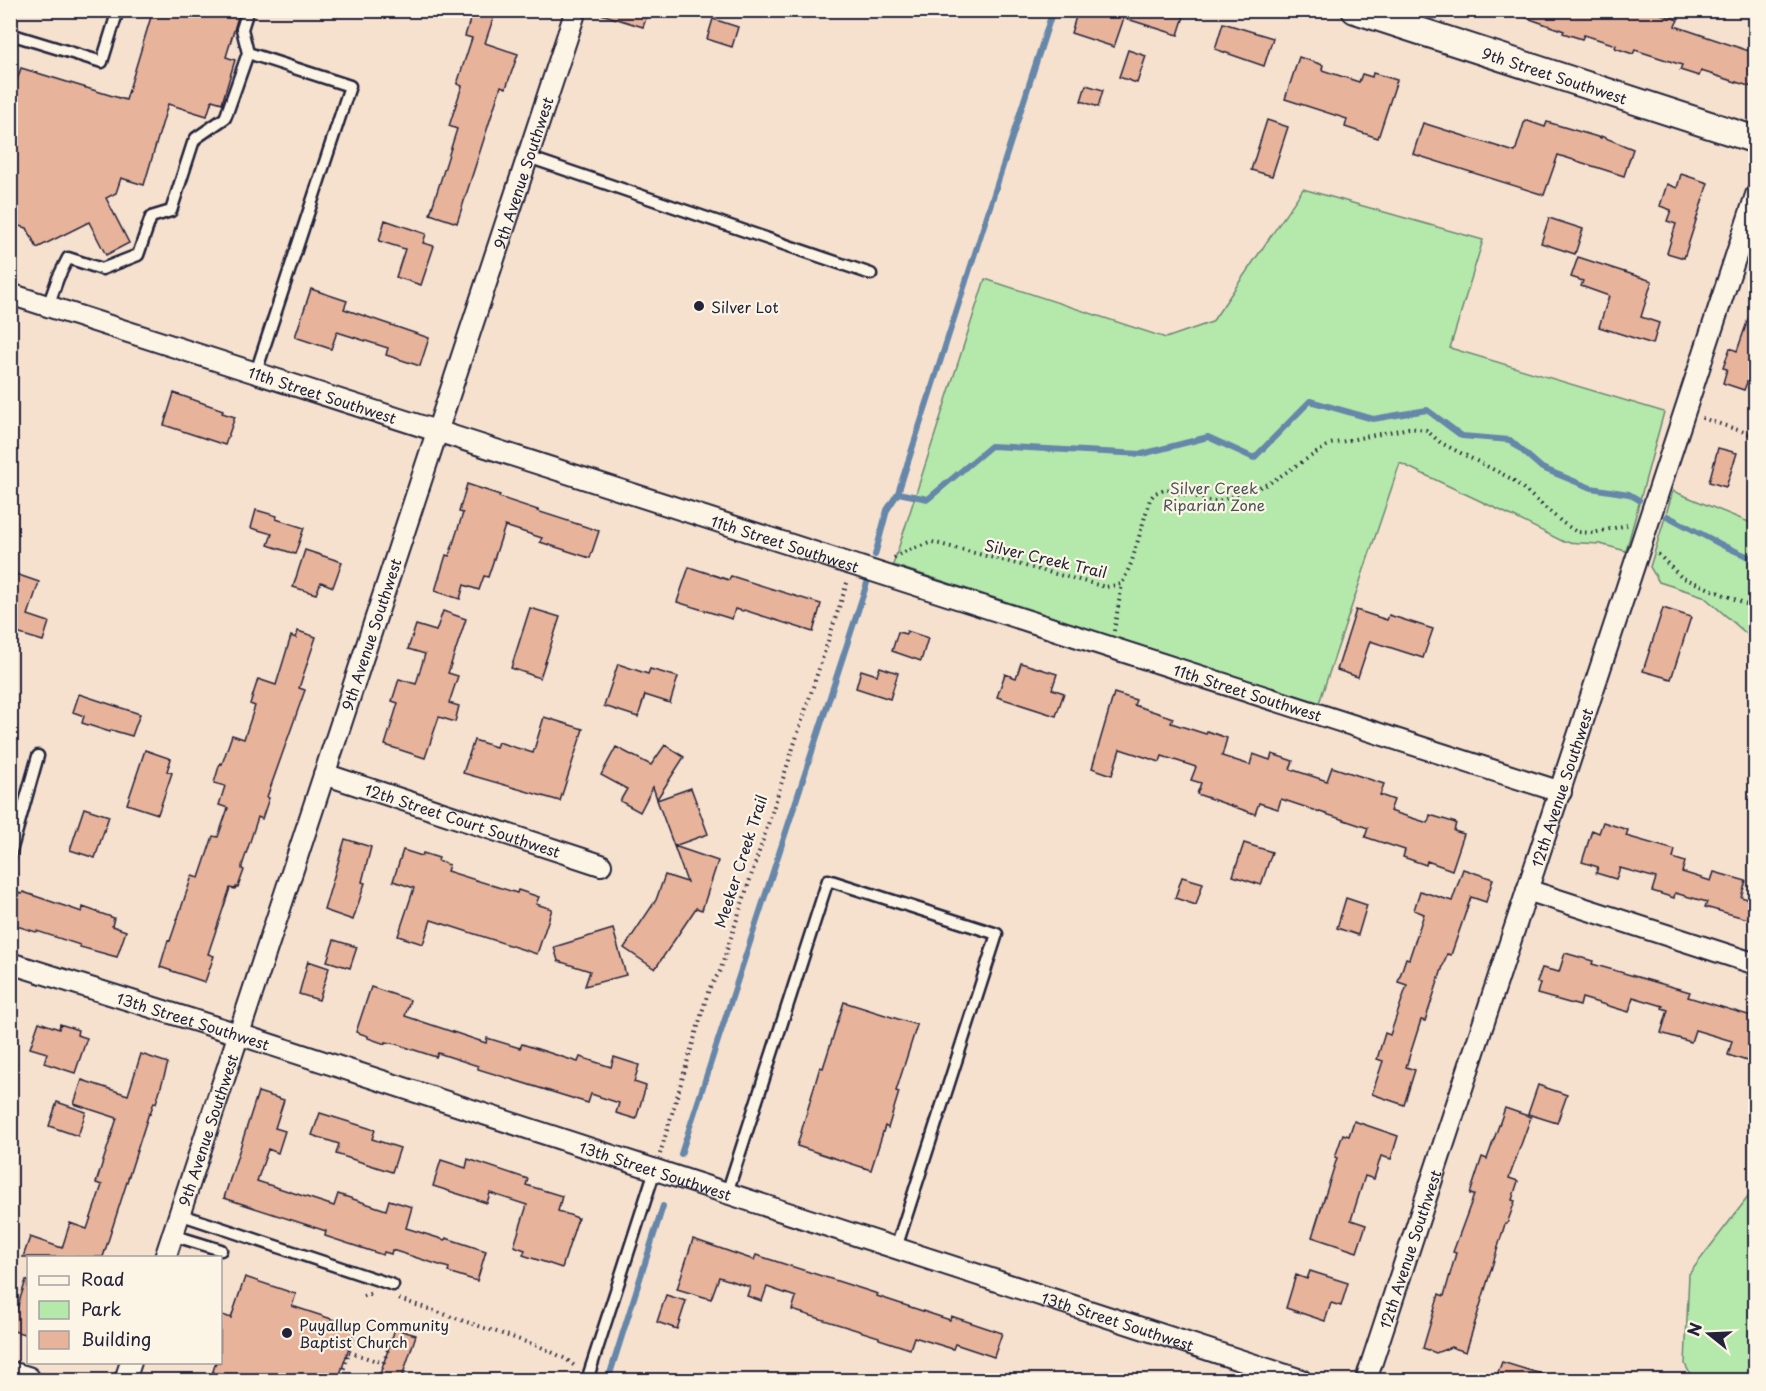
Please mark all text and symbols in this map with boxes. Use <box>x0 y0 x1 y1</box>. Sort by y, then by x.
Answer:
street label: 9th Street Southwest <box>1479 41 1630 109</box>
street label: 9th Avenue Southwest <box>487 93 558 251</box>
place label: Silver Lot <box>711 295 779 318</box>
marker: Silver Lot <box>692 299 706 313</box>
street label: 11th Street Southwest <box>245 359 400 429</box>
park label: Silver Creek Riparian Zone <box>1163 476 1265 516</box>
street label: 11th Street Southwest <box>708 508 862 577</box>
street label: Silver Creek Trail <box>982 533 1110 583</box>
street label: 9th Avenue Southwest <box>335 555 406 713</box>
street label: 11th Street Southwest <box>1171 657 1325 726</box>
street label: 12th Avenue Southwest <box>1524 705 1598 870</box>
street label: 12th Street Court Southwest <box>362 777 564 862</box>
street label: Meeker Creek Trail <box>708 791 772 931</box>
street label: 13th Street Southwest <box>114 985 273 1055</box>
street label: 9th Avenue Southwest <box>171 1051 243 1209</box>
street label: 13th Street Southwest <box>576 1134 735 1205</box>
street label: 12th Avenue Southwest <box>1372 1166 1446 1331</box>
legend <box>27 1256 222 1364</box>
text: Road <box>81 1265 125 1292</box>
street label: 13th Street Southwest <box>1039 1285 1197 1356</box>
text: Park <box>81 1295 121 1322</box>
north arrow <box>1679 1304 1739 1364</box>
place label: Puyallup Community Baptist Church <box>299 1313 449 1353</box>
text: N <box>1680 1319 1707 1339</box>
text: Building <box>81 1325 151 1352</box>
marker: Puyallup Community Baptist Church <box>280 1326 294 1340</box>

